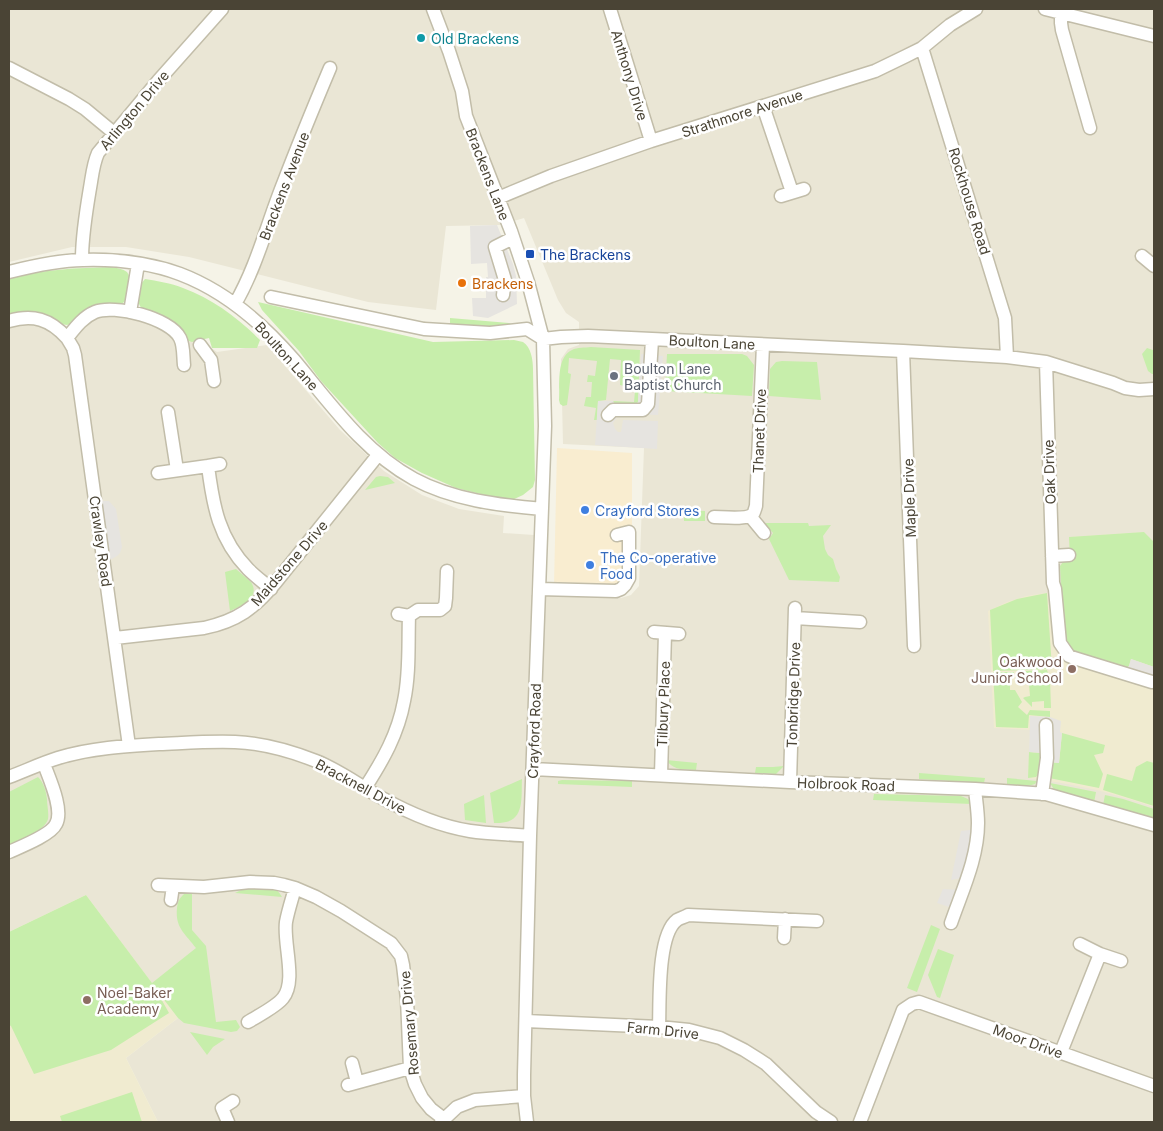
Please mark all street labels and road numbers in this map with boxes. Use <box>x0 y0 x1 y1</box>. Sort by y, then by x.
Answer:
street label: Anthony Drive <box>608 28 652 122</box>
street label: Arlington Drive <box>96 67 172 153</box>
street label: Strathmore Avenue <box>679 85 805 141</box>
street label: Brackens Lane <box>463 125 513 223</box>
street label: Brackens Avenue <box>256 129 312 243</box>
street label: Rockhouse Road <box>946 145 994 257</box>
street label: Boulton Lane <box>252 318 322 394</box>
street label: Boulton Lane <box>668 331 756 353</box>
street label: Thanet Drive <box>749 388 769 474</box>
street label: Oak Drive <box>1039 439 1059 505</box>
street label: Maple Drive <box>899 458 919 538</box>
street label: Crawley Road <box>86 494 116 588</box>
street label: Maidstone Drive <box>247 517 331 609</box>
street label: Tonbridge Drive <box>783 642 803 748</box>
street label: Tilbury Place <box>653 661 673 747</box>
street label: Crayford Road <box>524 683 544 779</box>
street label: Bracknell Drive <box>313 755 409 817</box>
street label: Holbrook Road <box>797 774 895 794</box>
street label: Rosemary Drive <box>396 970 422 1076</box>
street label: Farm Drive <box>626 1018 700 1042</box>
street label: Moor Drive <box>991 1020 1065 1062</box>

